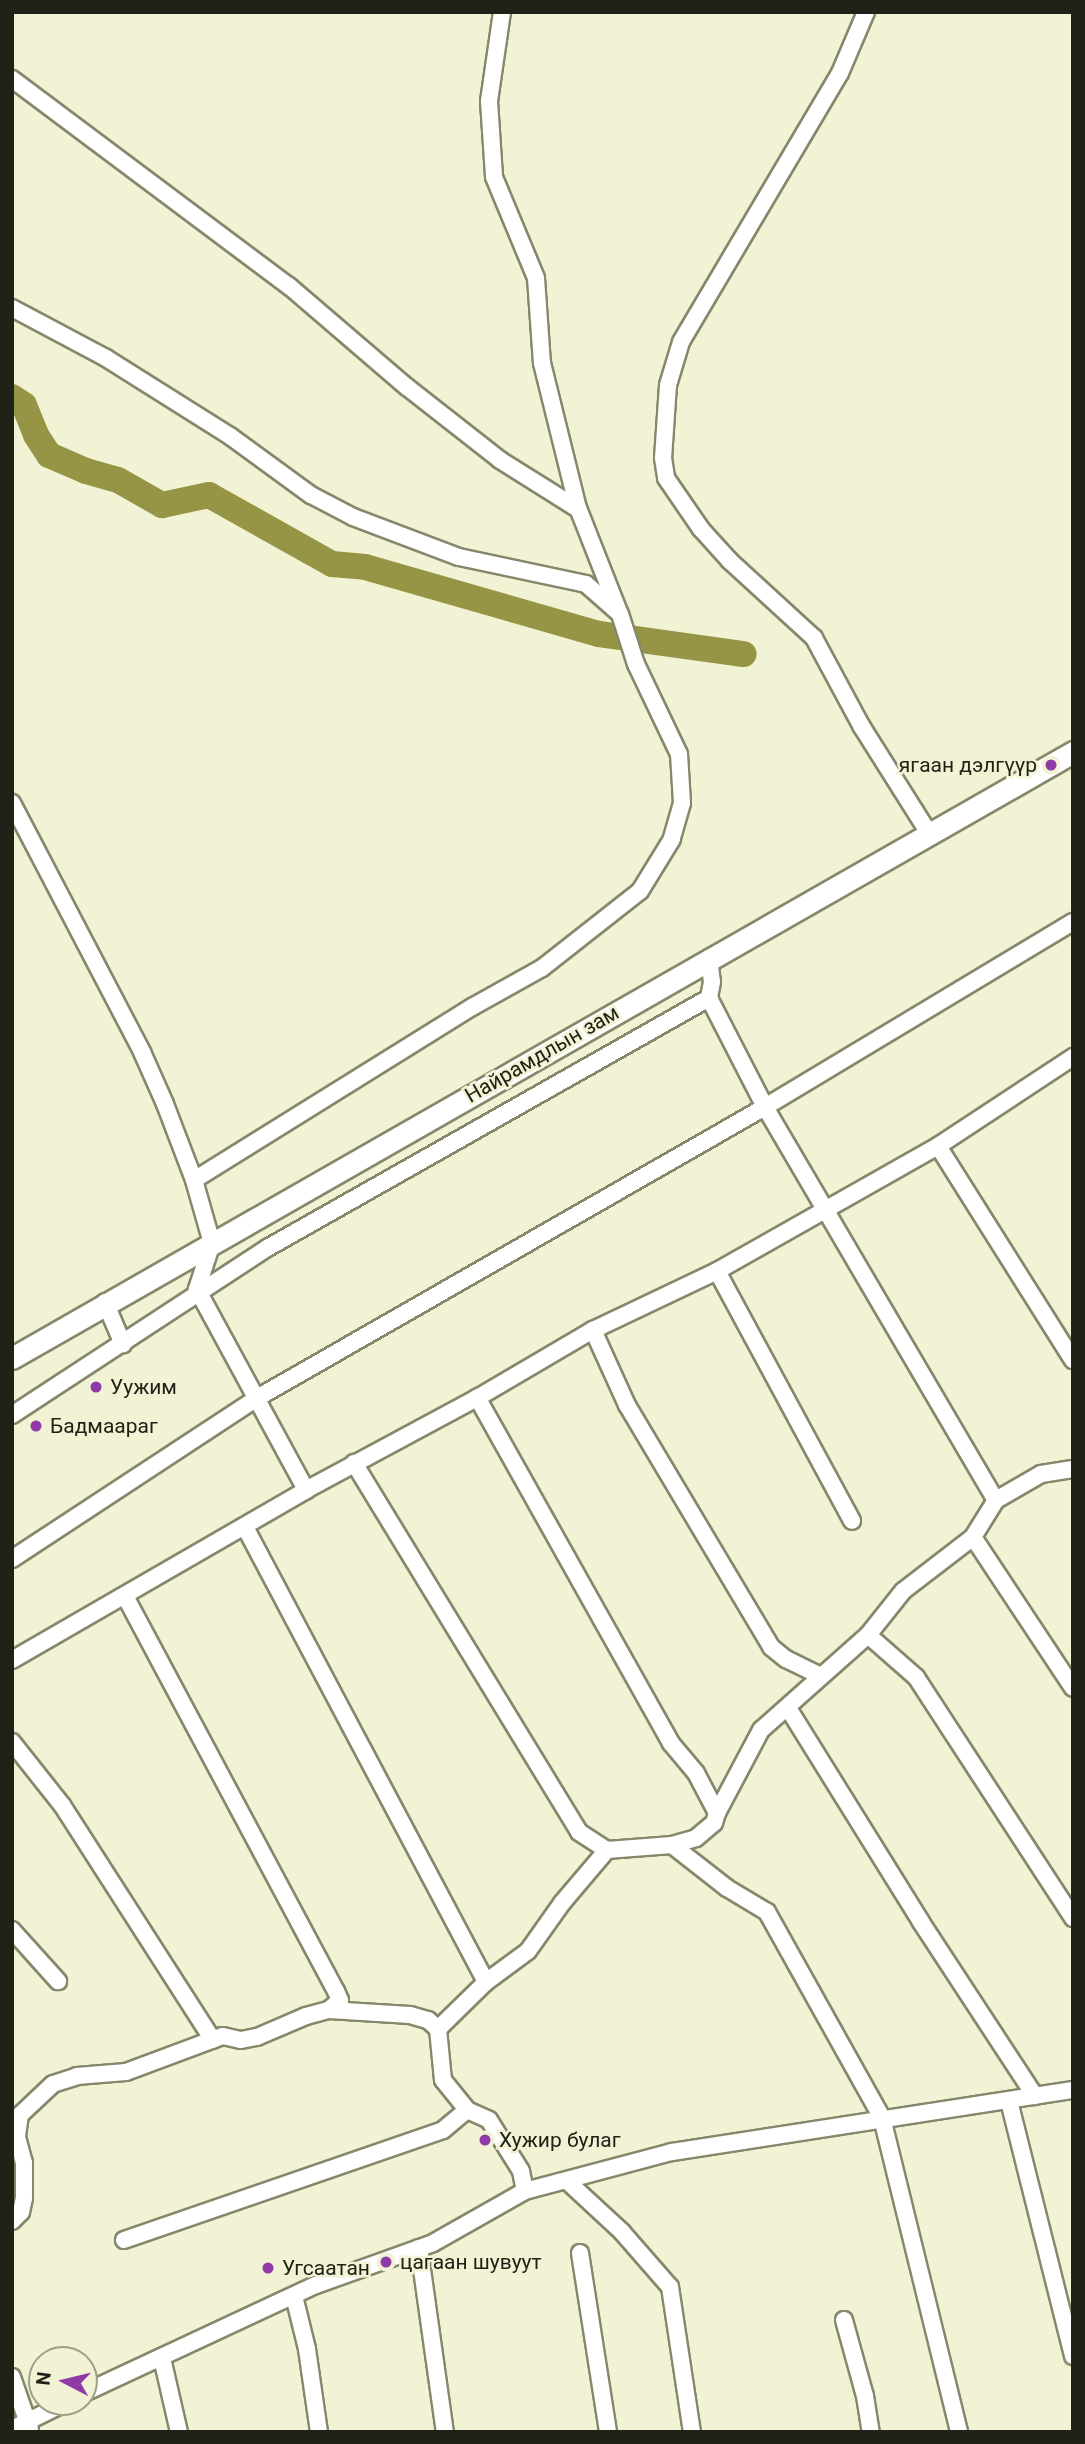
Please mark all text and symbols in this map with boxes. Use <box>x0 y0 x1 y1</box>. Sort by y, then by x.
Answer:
place label: ягаан дэлгүүр <box>899 752 1037 778</box>
marker: ягаан дэлгүүр <box>1043 757 1059 773</box>
street label: Найрамдлын зам <box>461 1000 623 1108</box>
place label: Уужим <box>110 1374 177 1400</box>
marker: Уужим <box>88 1379 104 1395</box>
place label: Бадмаараг <box>50 1413 158 1439</box>
marker: Бадмаараг <box>28 1418 44 1434</box>
place label: Хужир булаг <box>499 2127 621 2153</box>
marker: Хужир булаг <box>477 2132 493 2148</box>
place label: цагаан шувуут <box>400 2249 542 2275</box>
marker: цагаан шувуут <box>378 2254 394 2270</box>
place label: Угсаатан <box>282 2255 370 2281</box>
marker: Угсаатан <box>260 2260 276 2276</box>
north arrow <box>28 2346 98 2416</box>
text: N <box>31 2371 56 2387</box>

